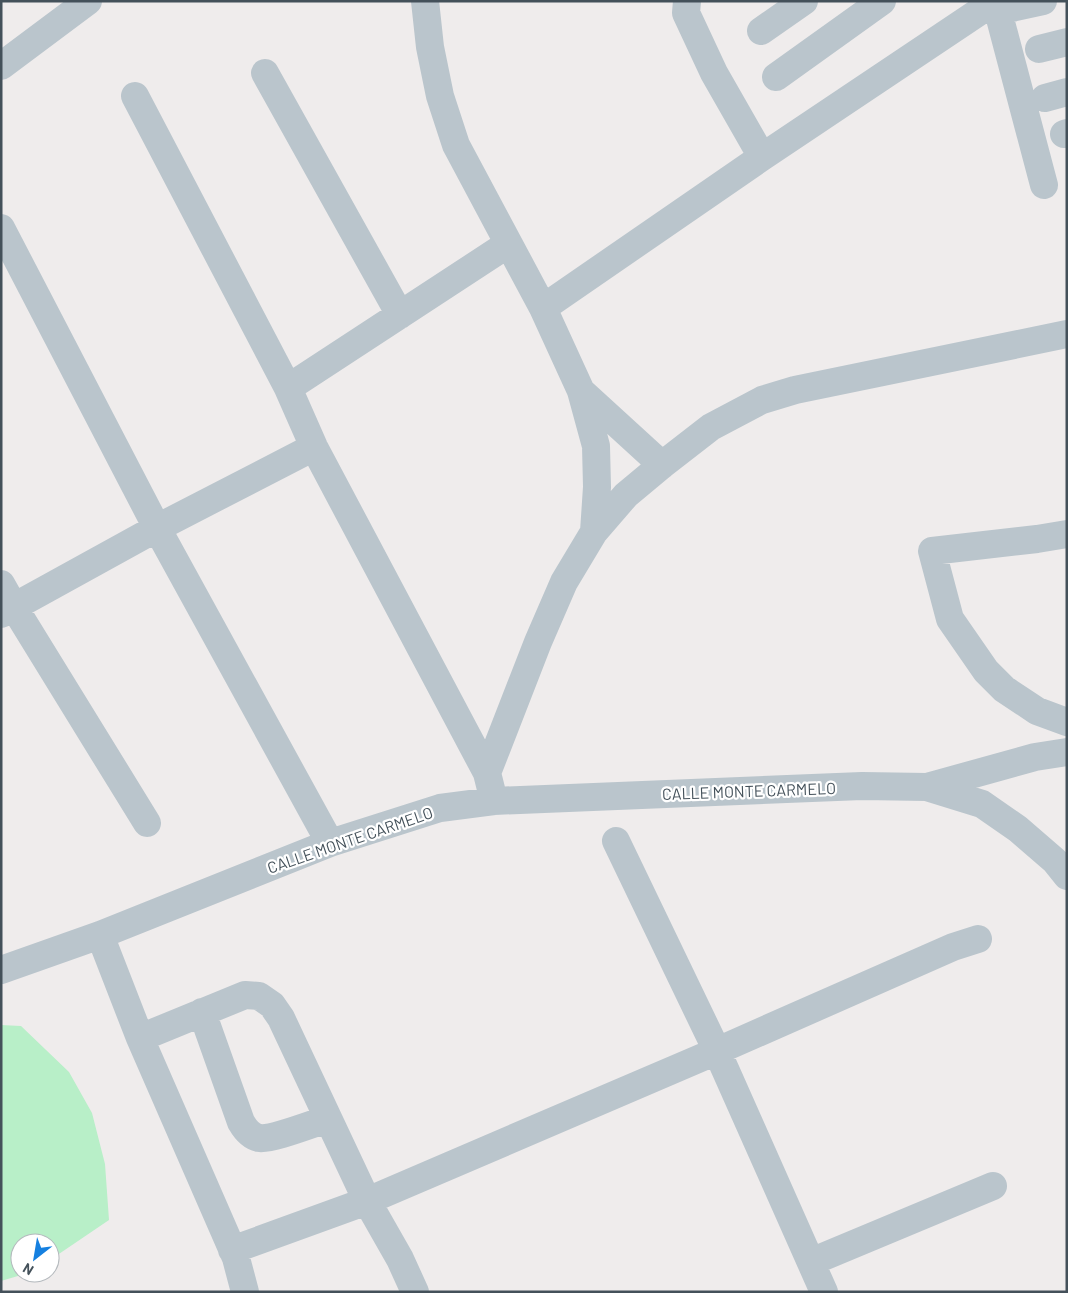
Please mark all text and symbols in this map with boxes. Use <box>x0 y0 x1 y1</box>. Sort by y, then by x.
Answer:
street label: CALLE MONTE CARMELO <box>662 778 836 803</box>
street label: CALLE MONTE CARMELO <box>264 802 435 877</box>
north arrow <box>10 1233 60 1283</box>
text: N <box>20 1260 36 1279</box>

